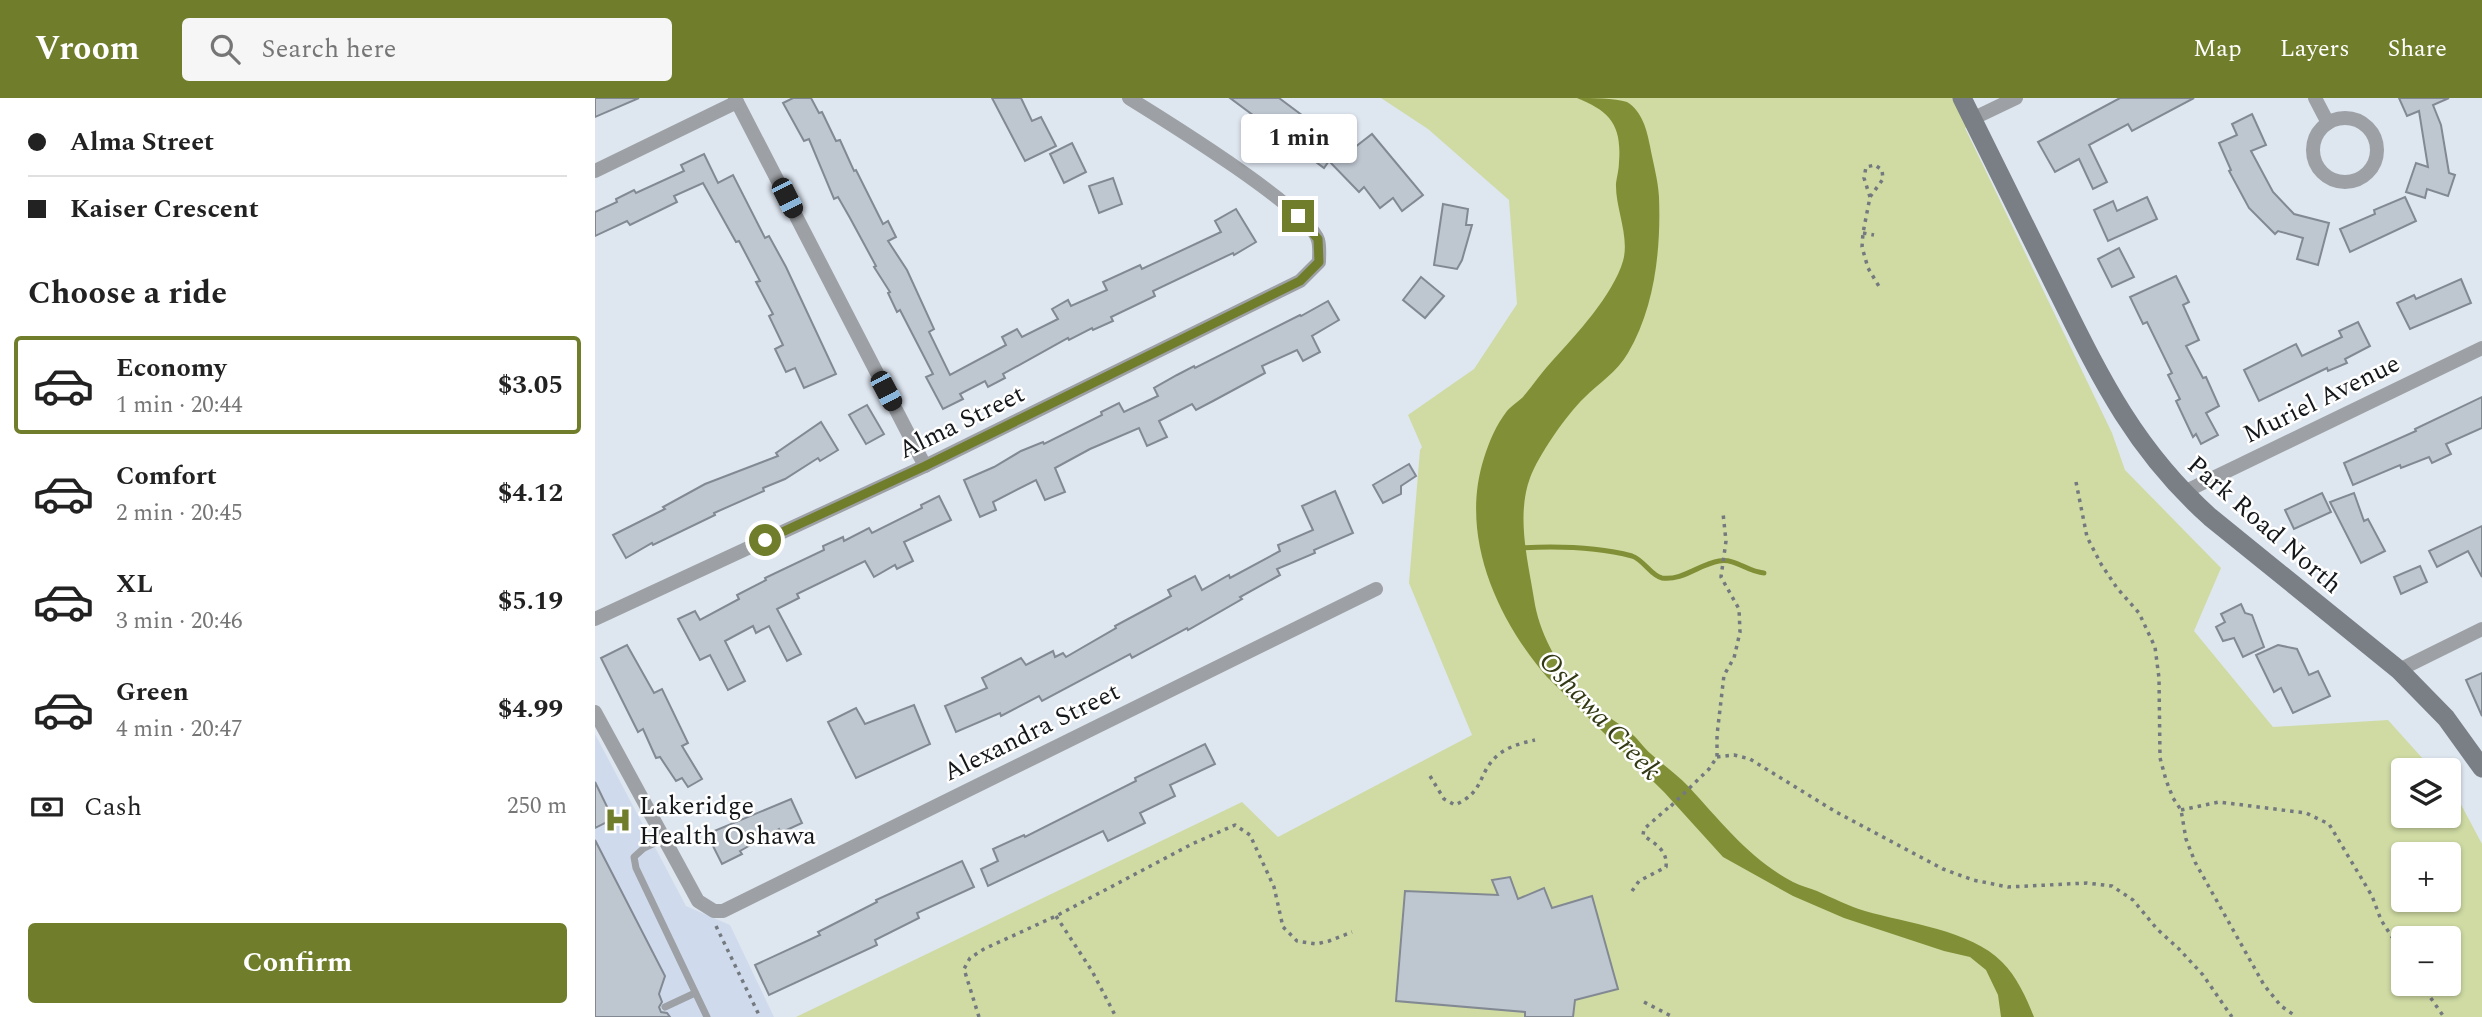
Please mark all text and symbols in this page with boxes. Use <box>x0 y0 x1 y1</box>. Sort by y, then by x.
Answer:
search box <box>182 18 672 81</box>
text: Vroom <box>35 24 140 74</box>
text: Search here <box>262 29 396 69</box>
icon: search <box>206 30 244 68</box>
text: Map <box>2193 31 2242 67</box>
text: Layers <box>2280 31 2350 67</box>
text: Share <box>2388 31 2447 67</box>
callout: 1 min <box>1240 115 1356 164</box>
text: 1 min <box>1268 121 1330 156</box>
text: Alma Street <box>70 122 214 162</box>
car <box>769 175 806 221</box>
text: Kaiser Crescent <box>70 189 259 229</box>
route end <box>1282 200 1314 232</box>
text: Choose a ride <box>28 269 227 318</box>
street label: Muriel Avenue <box>2236 344 2407 454</box>
text: Economy <box>116 348 226 388</box>
icon: car <box>32 354 95 417</box>
text: $3.05 <box>498 365 563 405</box>
car <box>867 368 906 414</box>
street label: Alma Street <box>891 374 1032 470</box>
text: 1 min · 20:44 <box>116 388 243 423</box>
street label: Park Road North <box>2178 446 2351 604</box>
text: Comfort <box>116 456 217 496</box>
icon: car <box>32 462 95 525</box>
text: $4.12 <box>498 473 563 513</box>
text: 2 min · 20:45 <box>116 496 243 531</box>
route start <box>749 524 781 556</box>
text: XL <box>116 564 153 604</box>
icon: car <box>32 570 95 633</box>
text: $5.19 <box>498 581 563 621</box>
text: 3 min · 20:46 <box>116 604 243 639</box>
water label: Oshawa Creek <box>1528 641 1672 791</box>
text: Green <box>116 672 189 712</box>
street label: Alexandra Street <box>936 672 1127 792</box>
icon: car <box>32 678 95 741</box>
text: $4.99 <box>498 689 563 729</box>
text: 4 min · 20:47 <box>116 712 243 747</box>
map controls <box>2391 758 2461 996</box>
button: layers <box>2391 758 2461 828</box>
place label: Lakeridge Health Oshawa <box>639 786 816 856</box>
text: Cash <box>84 787 142 827</box>
icon: cash <box>28 788 66 826</box>
text: 250 m <box>507 789 567 824</box>
hospital icon: Lakeridge Health Oshawa <box>603 805 633 835</box>
button: + <box>2391 842 2461 912</box>
button: Confirm <box>28 923 567 1003</box>
button: − <box>2391 926 2461 996</box>

